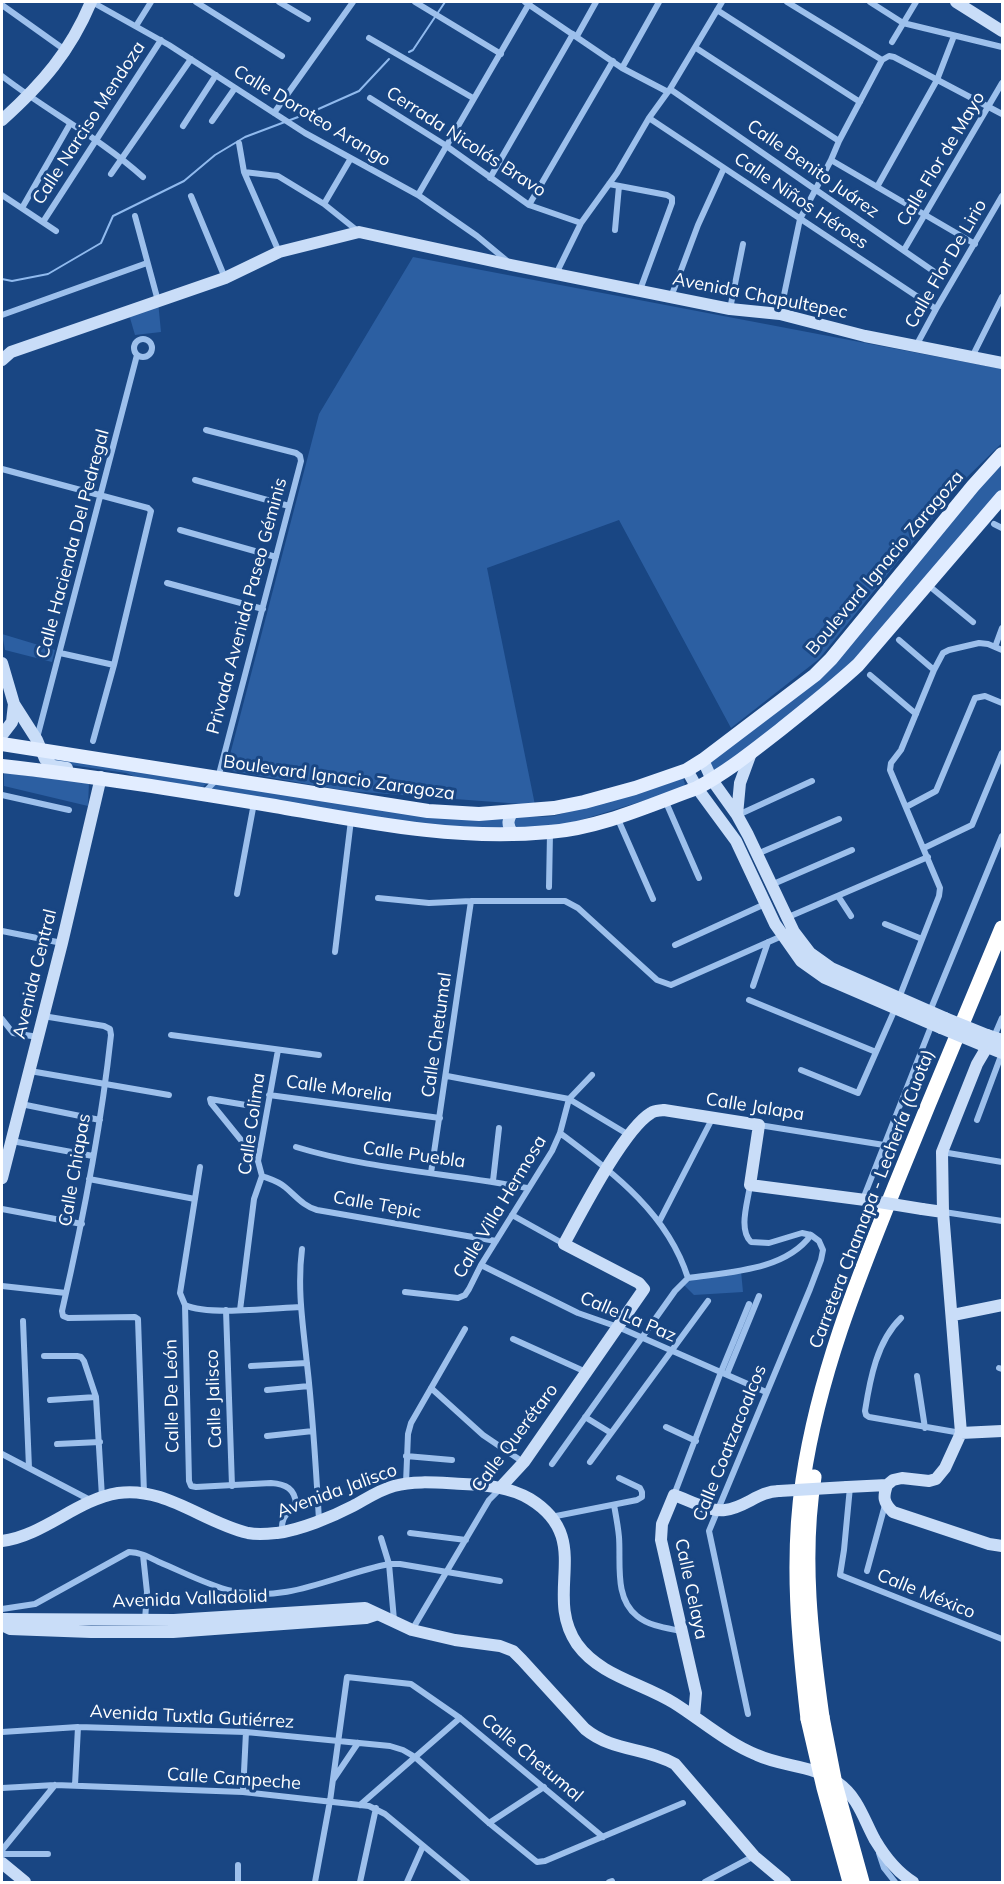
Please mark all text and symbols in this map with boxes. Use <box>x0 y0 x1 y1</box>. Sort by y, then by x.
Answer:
street label: Calle Narciso Mendoza <box>28 37 150 209</box>
street label: Calle Doroteo Arango <box>230 61 394 171</box>
street label: Cerrada Nicolás Bravo <box>382 82 550 202</box>
street label: Calle Flor de Mayo <box>892 88 990 230</box>
street label: Calle Benito Juárez <box>743 115 883 223</box>
street label: Calle Niños Héroes <box>730 148 872 254</box>
street label: Calle Flor De Lirio <box>900 196 992 332</box>
street label: Avenida Chapultepec <box>671 268 849 324</box>
street label: Calle Hacienda Del Pedregal <box>32 427 114 661</box>
street label: Boulevard Ignacio Zaragoza <box>802 467 968 659</box>
street label: Privada Avenida Paseo Géminis <box>202 475 292 737</box>
street label: Boulevard Ignacio Zaragoza <box>222 751 456 805</box>
street label: Avenida Central <box>8 907 62 1041</box>
street label: Calle Chetumal <box>418 971 456 1099</box>
street label: Carretera Chamapa - Lechería (Cuota) <box>805 1046 939 1352</box>
street label: Calle Colima <box>234 1071 270 1177</box>
street label: Calle Morelia <box>284 1071 394 1107</box>
street label: Calle Jalapa <box>704 1089 806 1125</box>
street label: Calle Chiapas <box>54 1112 96 1228</box>
street label: Calle Villa Hermosa <box>449 1132 551 1282</box>
street label: Calle Puebla <box>361 1137 467 1173</box>
street label: Calle Tepic <box>331 1187 423 1223</box>
street label: Calle La Paz <box>577 1287 679 1347</box>
street label: Calle De León <box>160 1339 184 1453</box>
street label: Calle Jalisco <box>201 1349 227 1449</box>
street label: Calle Coatzacoalcos <box>689 1362 771 1524</box>
street label: Calle Querétaro <box>467 1380 563 1496</box>
street label: Avenida Jalisco <box>274 1459 400 1523</box>
street label: Calle Celaya <box>670 1537 712 1641</box>
street label: Calle México <box>874 1565 978 1623</box>
street label: Avenida Valladolid <box>112 1585 268 1613</box>
street label: Avenida Tuxtla Gutiérrez <box>89 1701 295 1733</box>
street label: Calle Chetumal <box>477 1709 587 1807</box>
street label: Calle Campeche <box>166 1764 302 1794</box>

